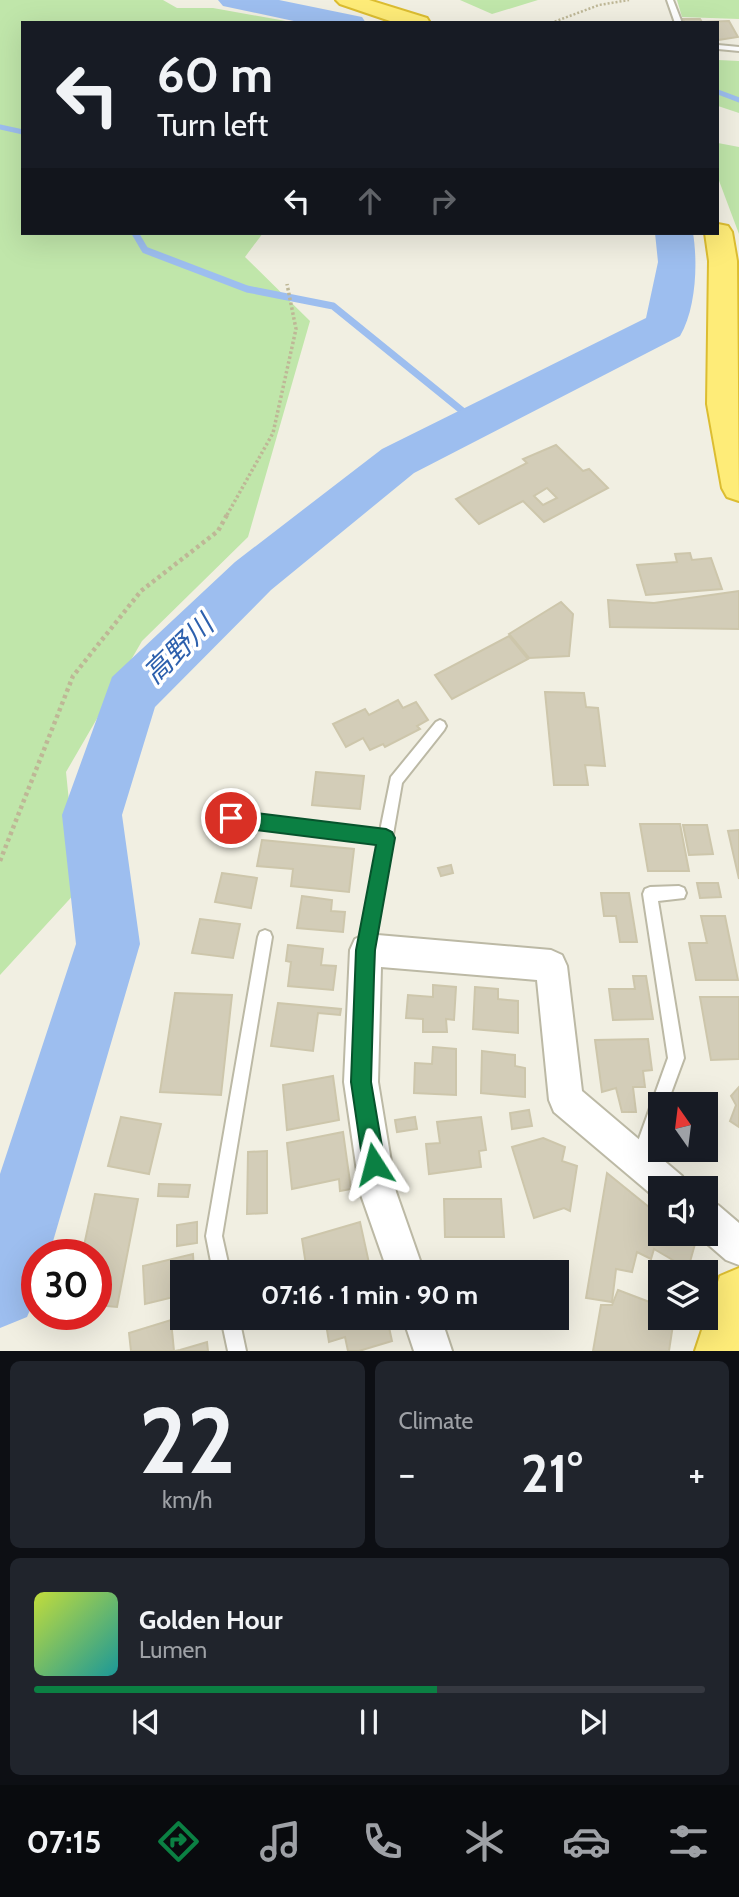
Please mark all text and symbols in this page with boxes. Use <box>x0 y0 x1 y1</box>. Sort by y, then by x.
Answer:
text: 60 m <box>157 45 273 104</box>
icon: left <box>42 49 133 140</box>
text: Turn left <box>157 105 268 144</box>
icon: left <box>278 182 316 220</box>
icon: ahead <box>351 182 389 220</box>
icon: right <box>424 182 462 220</box>
water label: 高野川 <box>136 606 222 690</box>
pin <box>201 788 261 848</box>
icon: arrive <box>212 799 250 837</box>
north arrow <box>648 1092 718 1162</box>
map controls <box>648 1092 718 1330</box>
position arrow <box>337 1127 411 1201</box>
button: sound <box>648 1176 718 1246</box>
speed limit sign: 30 <box>21 1239 112 1330</box>
button: layers <box>648 1260 718 1330</box>
text: 07:16 · 1 min · 90 m <box>261 1279 478 1311</box>
text: 22 <box>139 1385 235 1496</box>
text: Climate <box>399 1407 473 1435</box>
text: 21° <box>521 1442 583 1505</box>
text: − <box>399 1450 415 1497</box>
text: + <box>688 1450 705 1497</box>
text: km/h <box>162 1486 212 1514</box>
text: Golden Hour <box>139 1604 282 1636</box>
text: Lumen <box>139 1636 207 1664</box>
icon: previous <box>127 1703 165 1741</box>
icon: pause <box>350 1703 388 1741</box>
icon: next <box>574 1703 612 1741</box>
icon: directions <box>154 1817 203 1866</box>
icon: music <box>256 1817 305 1866</box>
icon: phone <box>358 1817 407 1866</box>
icon: climate <box>460 1817 509 1866</box>
icon: car <box>562 1817 611 1866</box>
icon: filters <box>664 1817 713 1866</box>
text: 07:15 <box>26 1822 101 1861</box>

